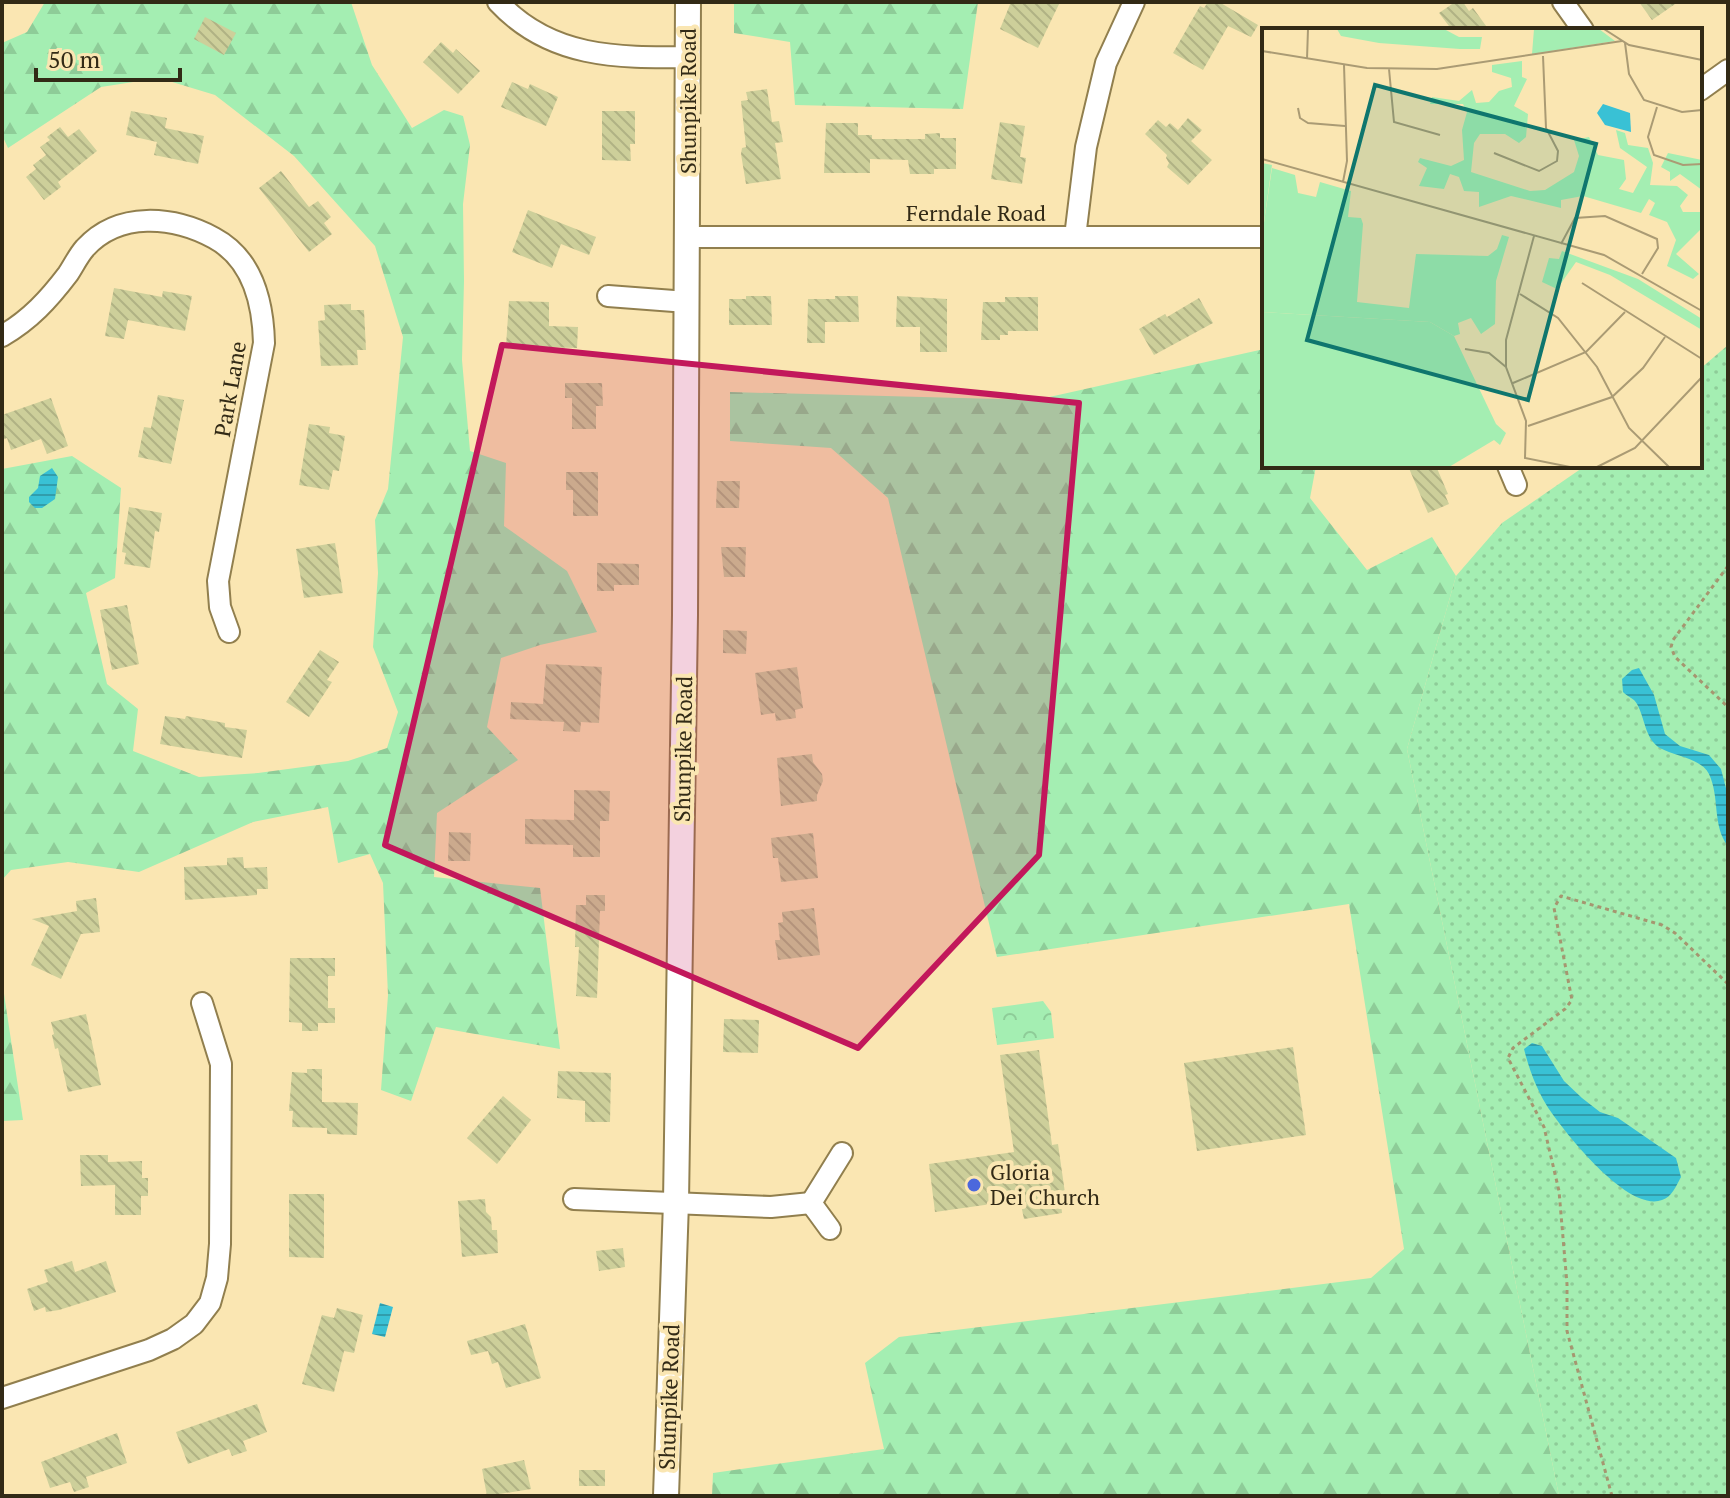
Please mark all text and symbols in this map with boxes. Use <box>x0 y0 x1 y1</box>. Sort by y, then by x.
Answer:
street label: Shunpike Road <box>673 28 702 174</box>
inset map <box>1262 28 1702 468</box>
scale bar <box>36 32 180 82</box>
text: 50 m <box>48 43 100 75</box>
street label: Ferndale Road <box>906 198 1046 227</box>
street label: Park Lane <box>207 339 252 439</box>
street label: Shunpike Road <box>667 676 698 822</box>
place label: Gloria Dei Church <box>990 1157 1100 1211</box>
marker: Gloria Dei Church <box>965 1176 983 1194</box>
street label: Shunpike Road <box>651 1323 686 1470</box>

